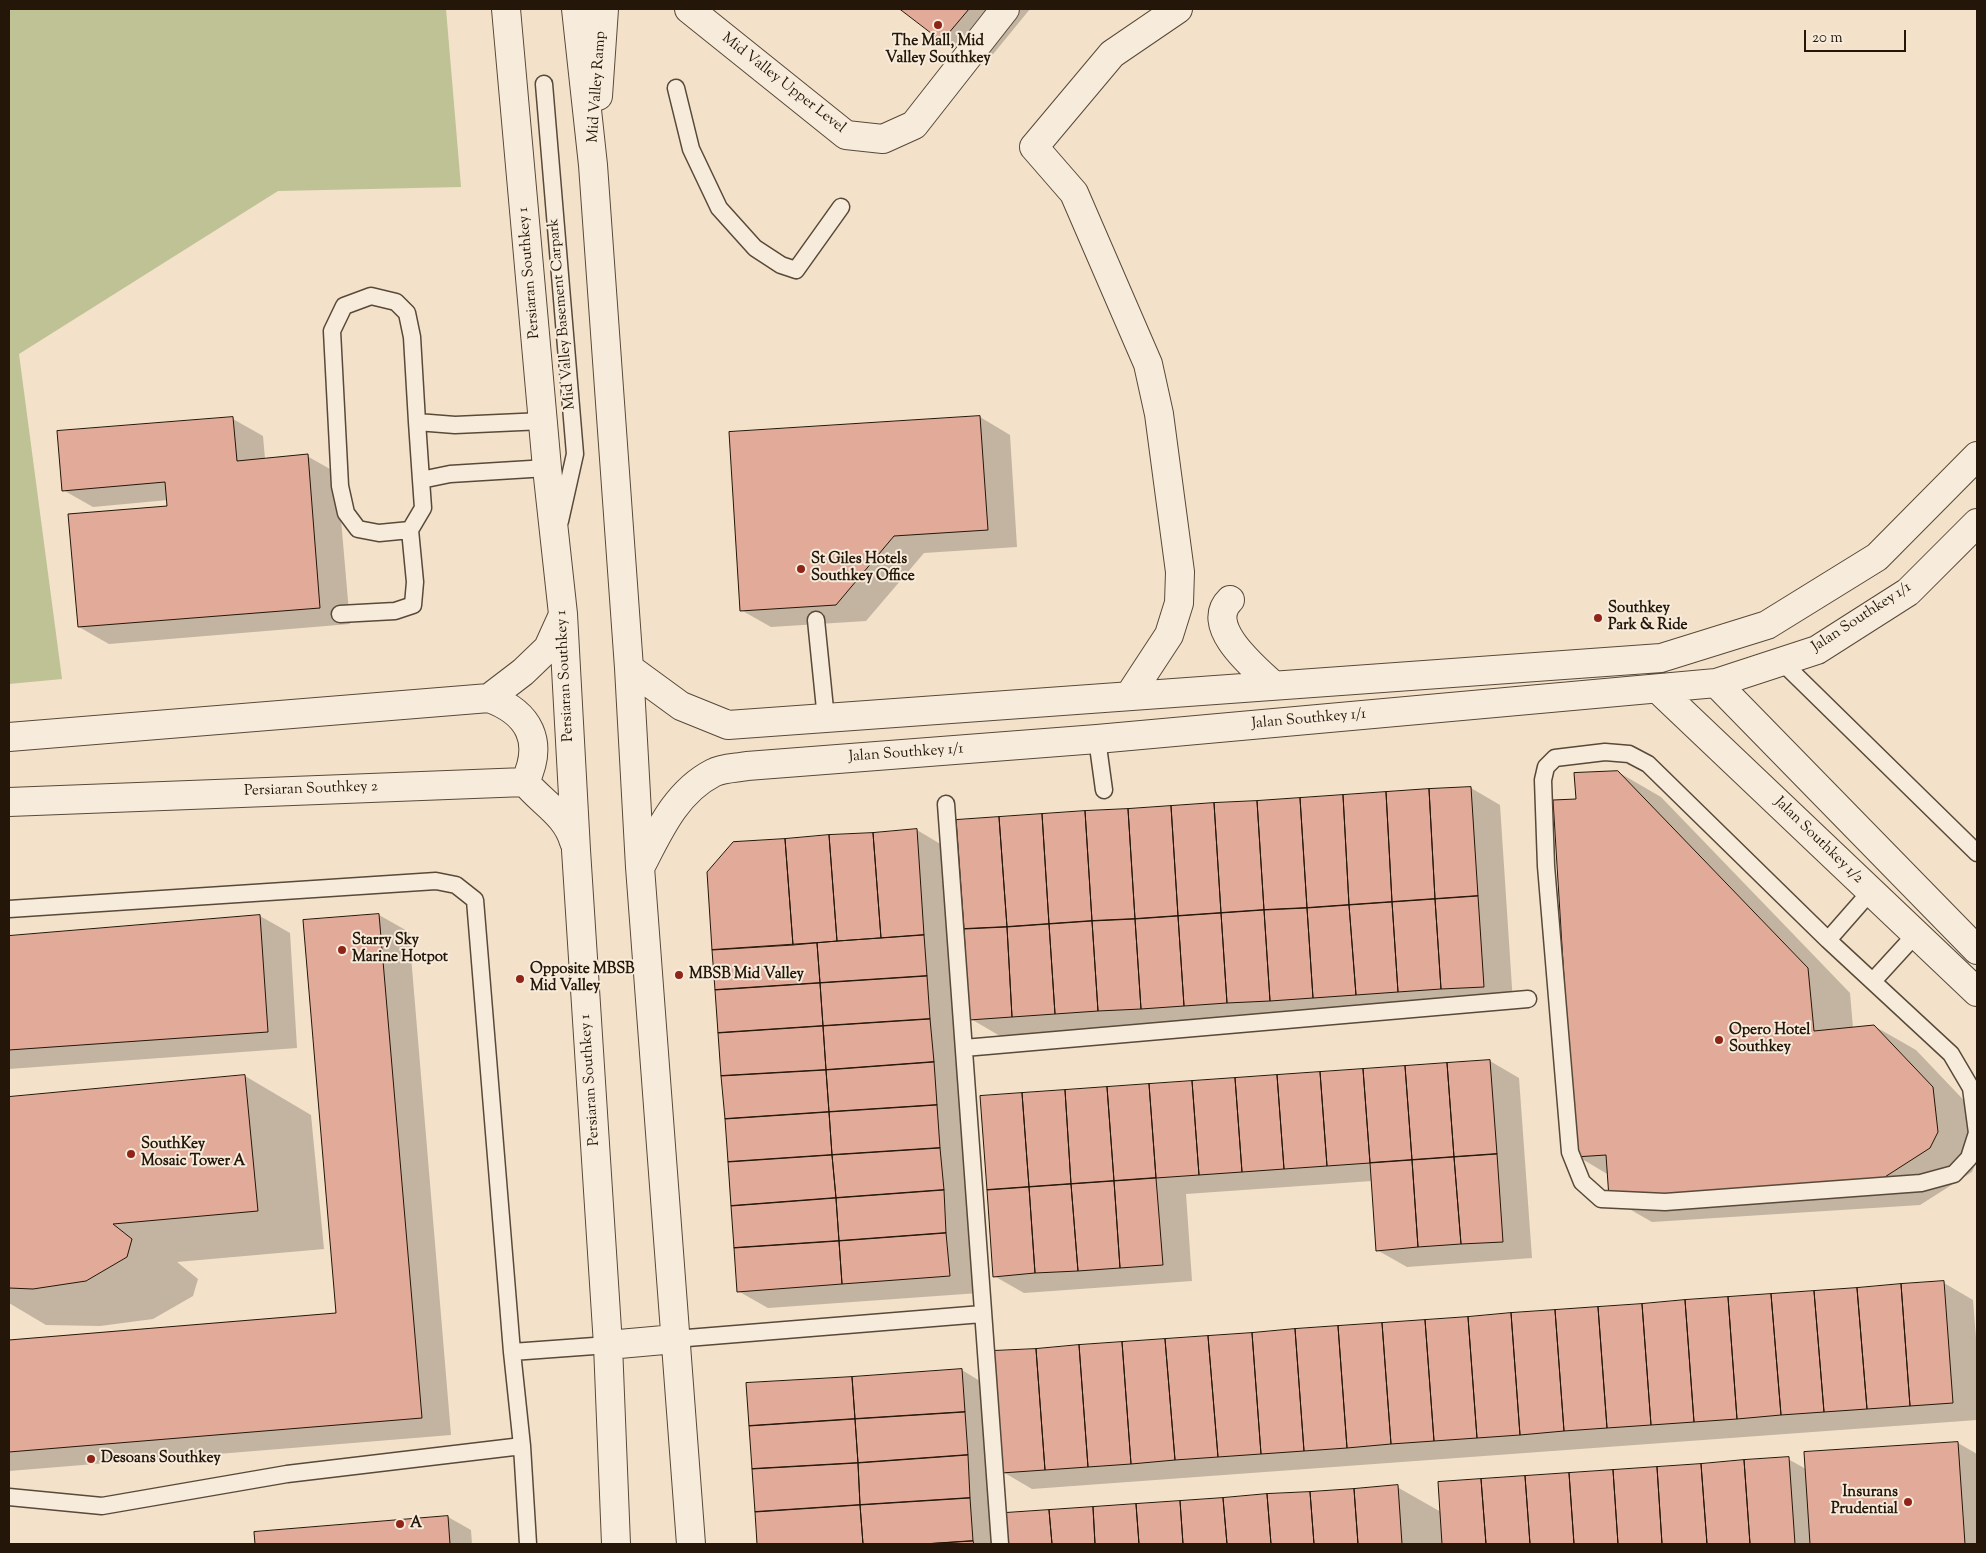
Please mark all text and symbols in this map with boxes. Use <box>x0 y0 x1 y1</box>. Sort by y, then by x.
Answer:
marker: The Mall, Mid Valley Southkey <box>932 19 944 31</box>
scale bar <box>1806 20 1908 52</box>
text: 20 m <box>1812 28 1843 49</box>
street label: Mid Valley Upper Level <box>717 30 849 138</box>
street label: Mid Valley Ramp <box>585 31 611 143</box>
place label: The Mall, Mid Valley Southkey <box>885 33 991 68</box>
street label: Persiaran Southkey 1 <box>515 206 545 340</box>
street label: Mid Valley Basement Carpark <box>546 218 580 410</box>
place label: St Giles Hotels Southkey Office <box>811 551 915 586</box>
marker: St Giles Hotels Southkey Office <box>795 563 807 575</box>
street label: Jalan Southkey 1/1 <box>1809 579 1915 657</box>
place label: Southkey Park & Ride <box>1608 600 1688 635</box>
street label: Persiaran Southkey 1 <box>554 610 578 742</box>
marker: Southkey Park & Ride <box>1592 612 1604 624</box>
street label: Jalan Southkey 1/1 <box>1251 706 1367 734</box>
street label: Jalan Southkey 1/1 <box>848 741 964 767</box>
street label: Persiaran Southkey 2 <box>244 779 378 801</box>
street label: Jalan Southkey 1/2 <box>1770 794 1866 888</box>
place label: Starry Sky Marine Hotpot <box>352 932 448 967</box>
marker: Starry Sky Marine Hotpot <box>336 944 348 956</box>
place label: Opposite MBSB Mid Valley <box>530 961 635 996</box>
place label: MBSB Mid Valley <box>689 966 804 984</box>
marker: MBSB Mid Valley <box>673 969 685 981</box>
marker: Opposite MBSB Mid Valley <box>514 973 526 985</box>
street label: Persiaran Southkey 1 <box>577 1014 605 1146</box>
place label: Opero Hotel Southkey <box>1729 1022 1810 1057</box>
marker: Opero Hotel Southkey <box>1713 1034 1725 1046</box>
place label: SouthKey Mosaic Tower A <box>141 1136 246 1171</box>
marker: SouthKey Mosaic Tower A <box>125 1148 137 1160</box>
place label: Desoans Southkey <box>101 1450 221 1468</box>
marker: Desoans Southkey <box>85 1453 97 1465</box>
place label: Insurans Prudential <box>1831 1484 1898 1519</box>
marker: Insurans Prudential <box>1902 1496 1914 1508</box>
place label: A <box>410 1515 422 1533</box>
marker: A <box>394 1518 406 1530</box>

